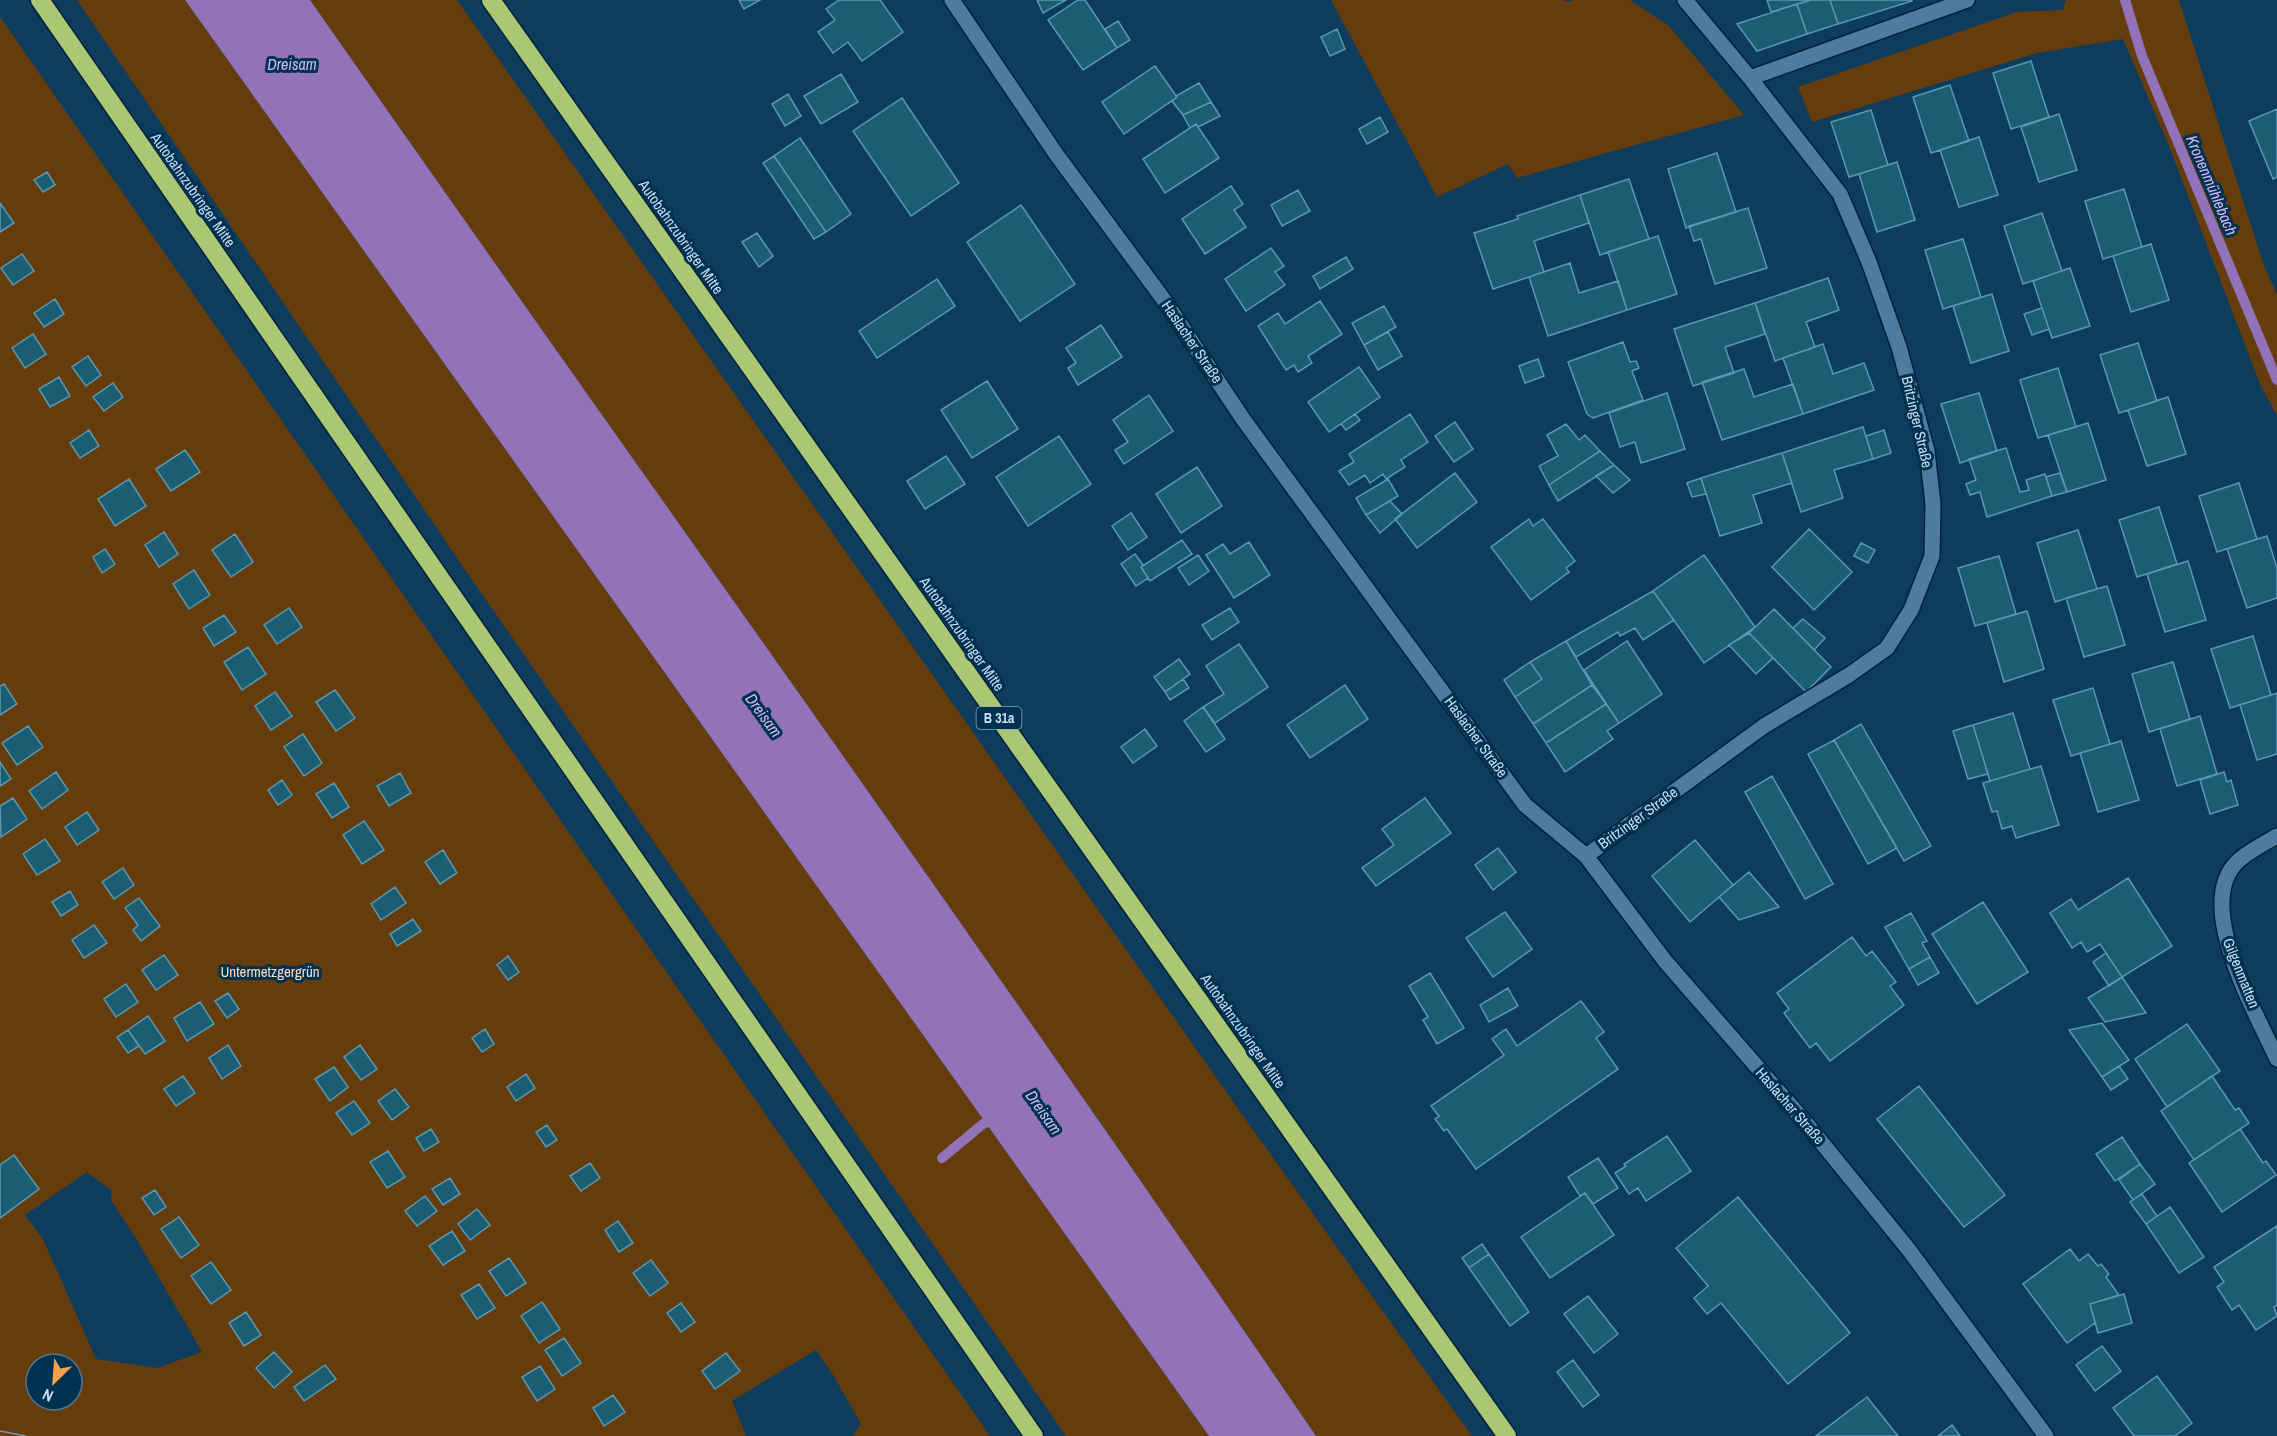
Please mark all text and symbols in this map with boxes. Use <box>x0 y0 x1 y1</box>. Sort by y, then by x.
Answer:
water label: Dreisam <box>267 53 317 75</box>
street label: Autobahnzubringer Mitte <box>145 127 241 251</box>
water label: Kronenmühlebach <box>2181 132 2243 238</box>
street label: Autobahnzubringer Mitte <box>633 174 729 298</box>
street label: Haslacher Straße <box>1157 296 1228 387</box>
street label: Britzinger Straße <box>1897 374 1938 470</box>
street label: Autobahnzubringer Mitte <box>914 571 1010 695</box>
water label: Dreisam <box>741 688 788 742</box>
street label: Haslacher Straße <box>1440 692 1513 782</box>
road number: B 31a <box>976 707 1022 729</box>
street label: Britzinger Straße <box>1594 781 1682 854</box>
street label: Gilgenmatten <box>2218 935 2265 1011</box>
park label: Untermetzgergrün <box>220 961 320 982</box>
street label: Autobahnzubringer Mitte <box>1195 968 1291 1092</box>
street label: Haslacher Straße <box>1751 1063 1830 1149</box>
water label: Dreisam <box>1021 1085 1067 1139</box>
north arrow <box>24 1352 84 1412</box>
text: N <box>39 1384 57 1408</box>

